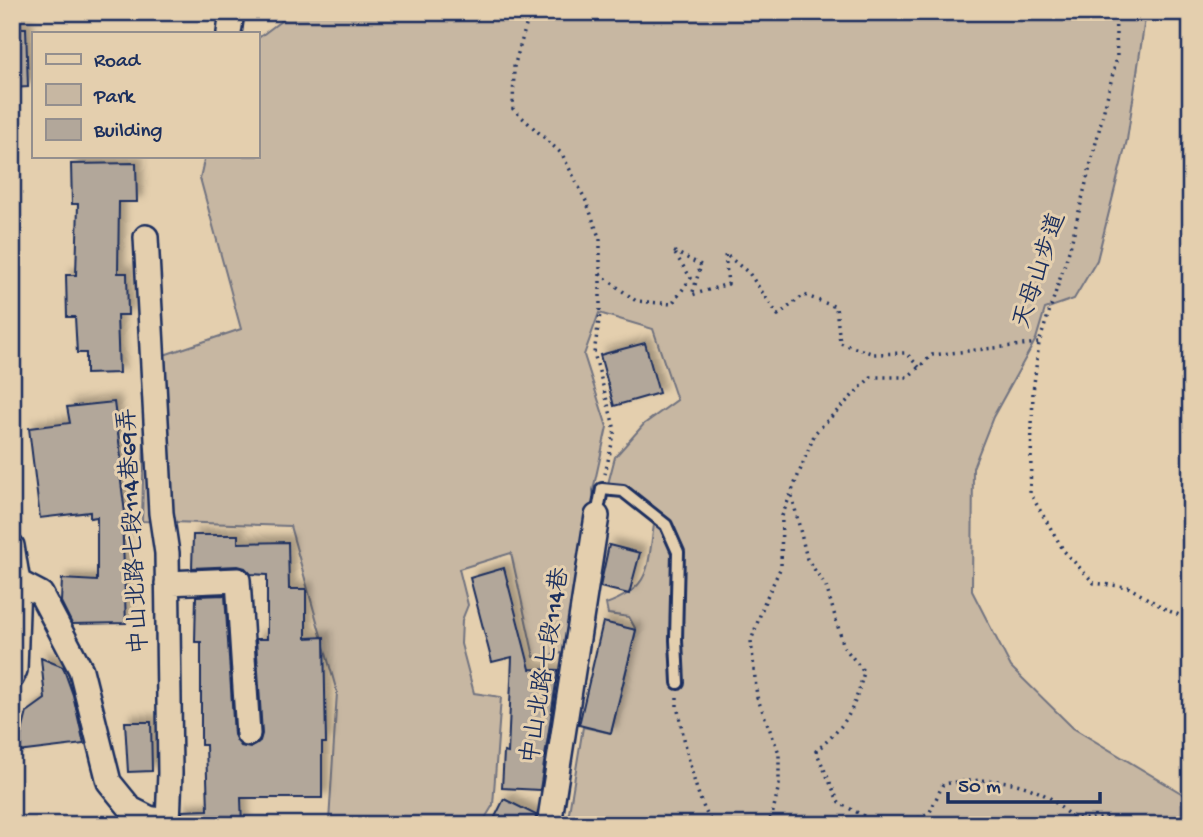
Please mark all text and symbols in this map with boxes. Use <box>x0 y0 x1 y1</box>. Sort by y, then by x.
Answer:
legend <box>32 32 259 158</box>
text: Road <box>94 50 142 75</box>
text: Park <box>93 86 137 111</box>
text: Building <box>93 120 163 145</box>
street label: 天母山步道 <box>1008 209 1073 333</box>
street label: 中山北路七段114巷69弄 <box>112 407 156 655</box>
street label: 中山北路七段114巷 <box>515 565 577 766</box>
scale bar <box>948 760 1100 804</box>
text: 50 m <box>958 776 1001 801</box>

